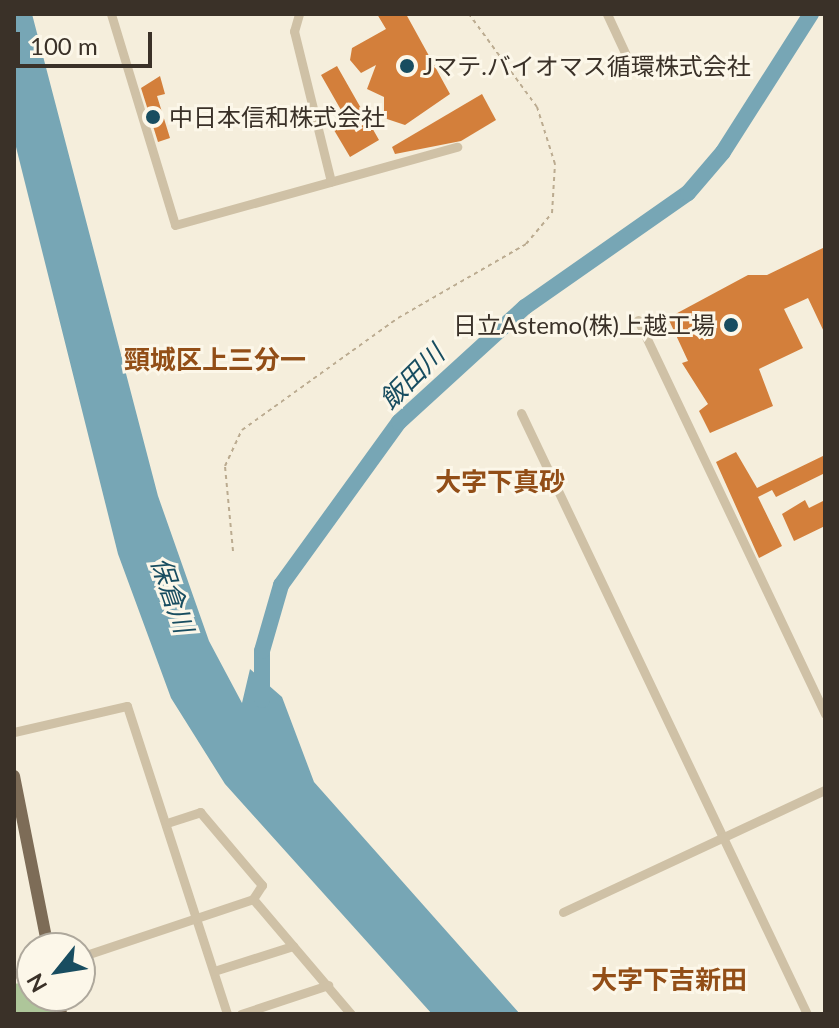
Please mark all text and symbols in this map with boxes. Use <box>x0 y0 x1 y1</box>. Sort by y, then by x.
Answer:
scale bar <box>20 16 156 66</box>
text: 100 m <box>30 31 98 60</box>
place label: Jマテ.バイオマス循環株式会社 <box>423 52 751 80</box>
marker: Jマテ.バイオマス循環株式会社 <box>398 57 416 75</box>
place label: 中日本信和株式会社 <box>169 103 385 131</box>
marker: 中日本信和株式会社 <box>144 108 162 126</box>
place label: 日立Astemo(株)上越工場 <box>453 311 715 339</box>
marker: 日立Astemo(株)上越工場 <box>722 316 740 334</box>
water label: 飯田川 <box>373 338 451 416</box>
district label: 頸城区上三分一 <box>124 344 306 376</box>
district label: 大字下真砂 <box>435 466 565 498</box>
water label: 保倉川 <box>145 553 199 637</box>
north arrow <box>16 932 96 1012</box>
district label: 大字下吉新田 <box>591 964 747 996</box>
text: N <box>21 969 52 997</box>

